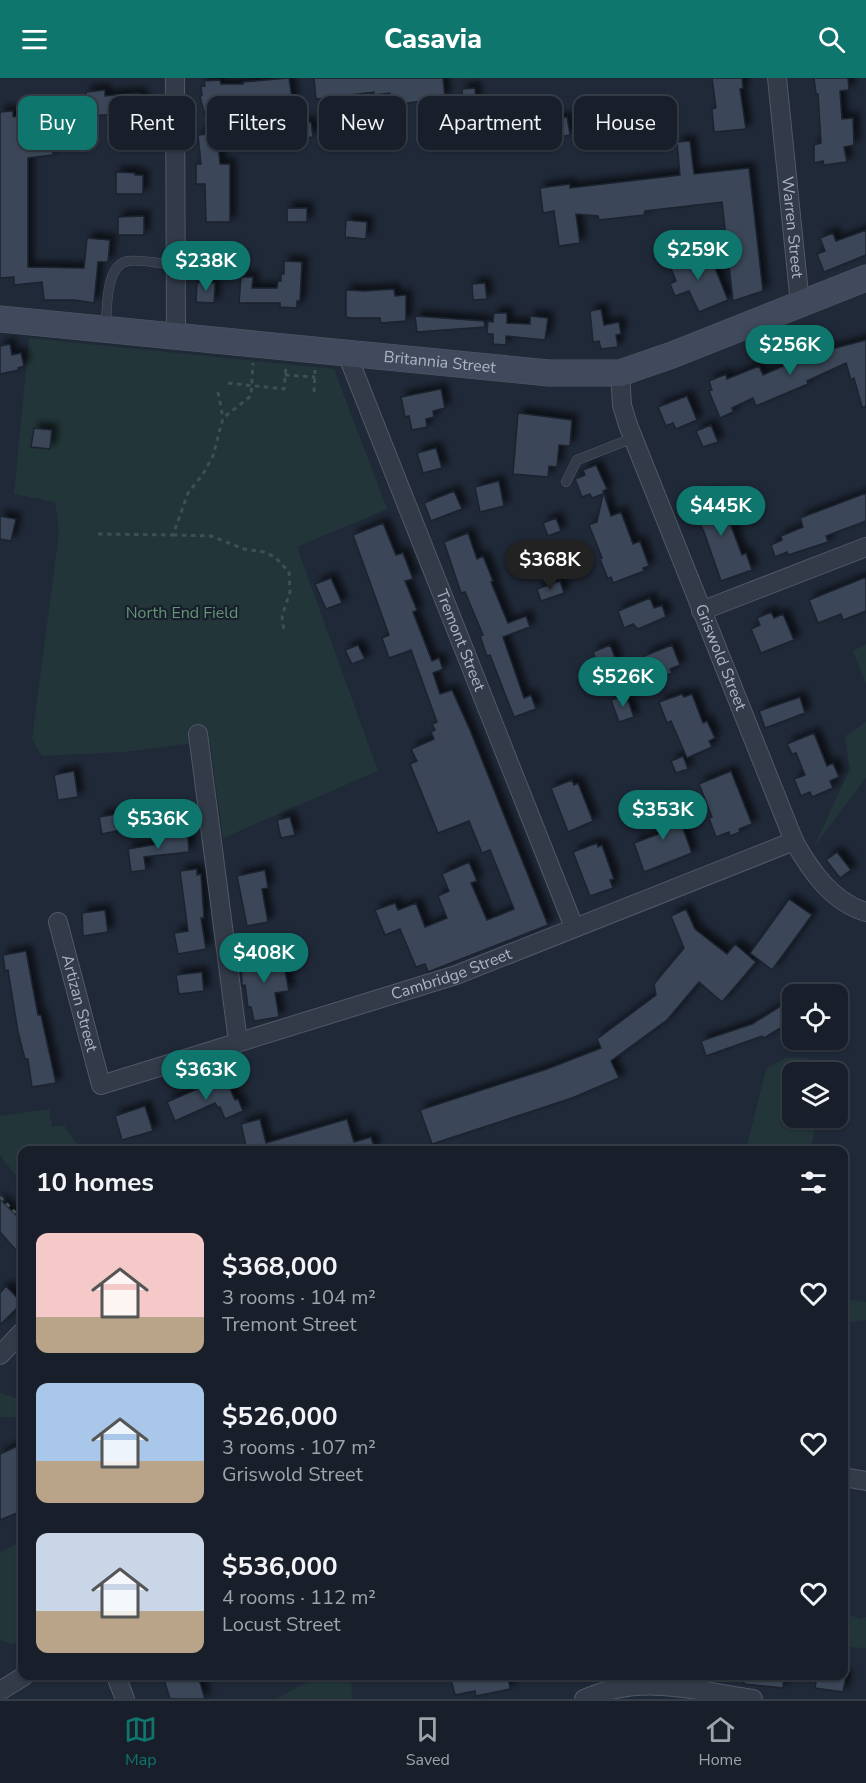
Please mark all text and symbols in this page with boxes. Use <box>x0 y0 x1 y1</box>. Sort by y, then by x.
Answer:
text: Casavia <box>384 21 482 58</box>
icon: menu <box>18 23 51 56</box>
icon: search <box>815 23 848 56</box>
chip: Buy <box>18 96 97 150</box>
chip: Rent <box>109 96 195 150</box>
chip: Filters <box>207 96 307 150</box>
chip: New <box>319 96 406 150</box>
chip: Apartment <box>418 96 562 150</box>
chip: House <box>574 96 677 150</box>
street label: Warren Street <box>776 175 808 279</box>
pin: $259K <box>656 230 740 281</box>
text: $259K <box>667 236 729 263</box>
pin: $238K <box>164 241 248 292</box>
text: $238K <box>175 247 237 274</box>
pin: $256K <box>748 325 832 376</box>
text: $256K <box>759 331 821 358</box>
street label: Britannia Street <box>383 346 497 379</box>
pin: $445K <box>679 486 763 537</box>
text: $445K <box>690 492 752 519</box>
pin: $368K <box>508 540 592 591</box>
text: $368K <box>519 546 581 573</box>
street label: Tremont Street <box>430 586 491 695</box>
street label: Griswold Street <box>690 601 752 714</box>
park label: North End Field <box>126 602 238 624</box>
pin: $526K <box>581 657 665 708</box>
text: $526K <box>592 663 654 690</box>
pin: $353K <box>621 790 705 841</box>
text: $353K <box>632 796 694 823</box>
pin: $536K <box>116 799 200 850</box>
text: $536K <box>127 805 189 832</box>
pin: $408K <box>222 933 306 984</box>
text: $408K <box>233 939 295 966</box>
street label: Cambridge Street <box>388 943 515 1005</box>
street label: Artizan Street <box>56 952 103 1055</box>
map controls <box>782 984 848 1128</box>
button: locate <box>782 984 848 1050</box>
pin: $363K <box>164 1050 248 1101</box>
text: $363K <box>175 1056 237 1083</box>
button: layers <box>782 1062 848 1128</box>
text: 10 homes <box>36 1165 154 1200</box>
icon: filters <box>797 1166 830 1199</box>
text: $368,000 <box>222 1249 338 1284</box>
icon: home <box>84 1257 156 1329</box>
icon: heart <box>797 1277 830 1310</box>
text: 3 rooms · 104 m² <box>222 1284 376 1311</box>
text: Tremont Street <box>222 1311 357 1338</box>
text: $526,000 <box>222 1399 338 1434</box>
icon: home <box>84 1407 156 1479</box>
icon: heart <box>797 1427 830 1460</box>
text: 3 rooms · 107 m² <box>222 1434 376 1461</box>
text: Griswold Street <box>222 1461 363 1488</box>
text: $536,000 <box>222 1549 338 1584</box>
icon: home <box>84 1557 156 1629</box>
icon: heart <box>797 1577 830 1610</box>
text: 4 rooms · 112 m² <box>222 1584 376 1611</box>
text: Locust Street <box>222 1611 341 1638</box>
tab: Map <box>124 1713 157 1771</box>
tab: Saved <box>406 1713 450 1771</box>
tab: Home <box>698 1713 742 1771</box>

